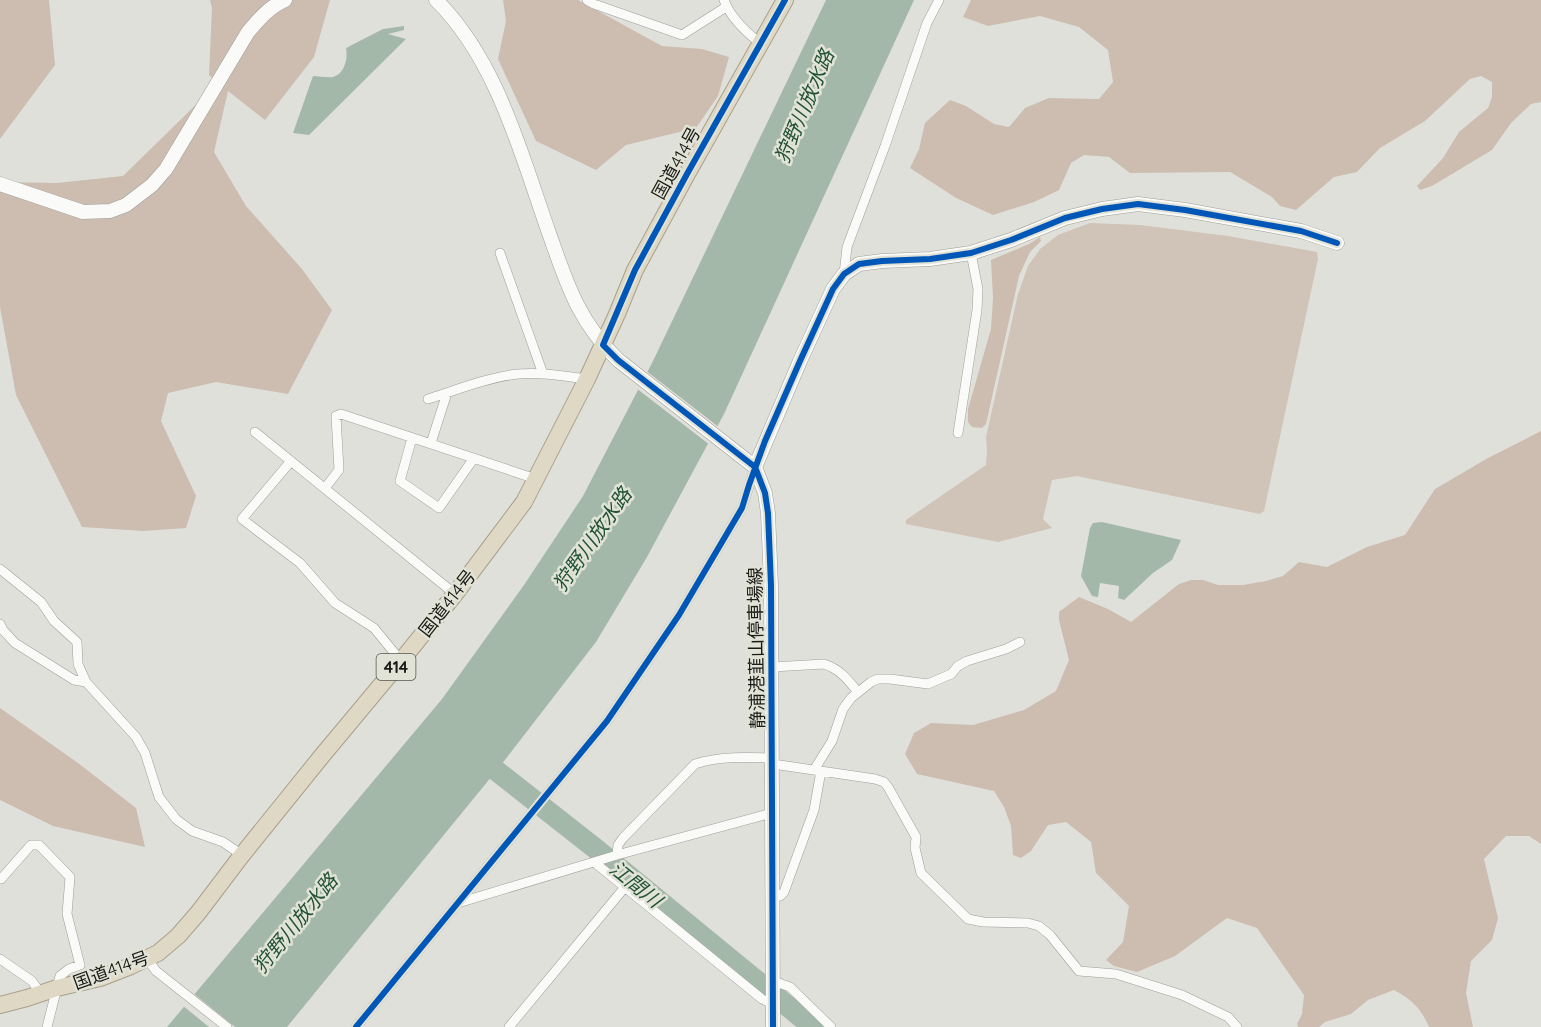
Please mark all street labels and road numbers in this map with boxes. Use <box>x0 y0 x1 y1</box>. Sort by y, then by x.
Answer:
street label: 国道414号 <box>647 123 705 203</box>
street label: 国道414号 <box>414 565 480 641</box>
street label: 静浦港韮山停車場線 <box>743 567 769 729</box>
road number: 414 <box>376 654 416 680</box>
street label: 国道414号 <box>70 946 152 994</box>

